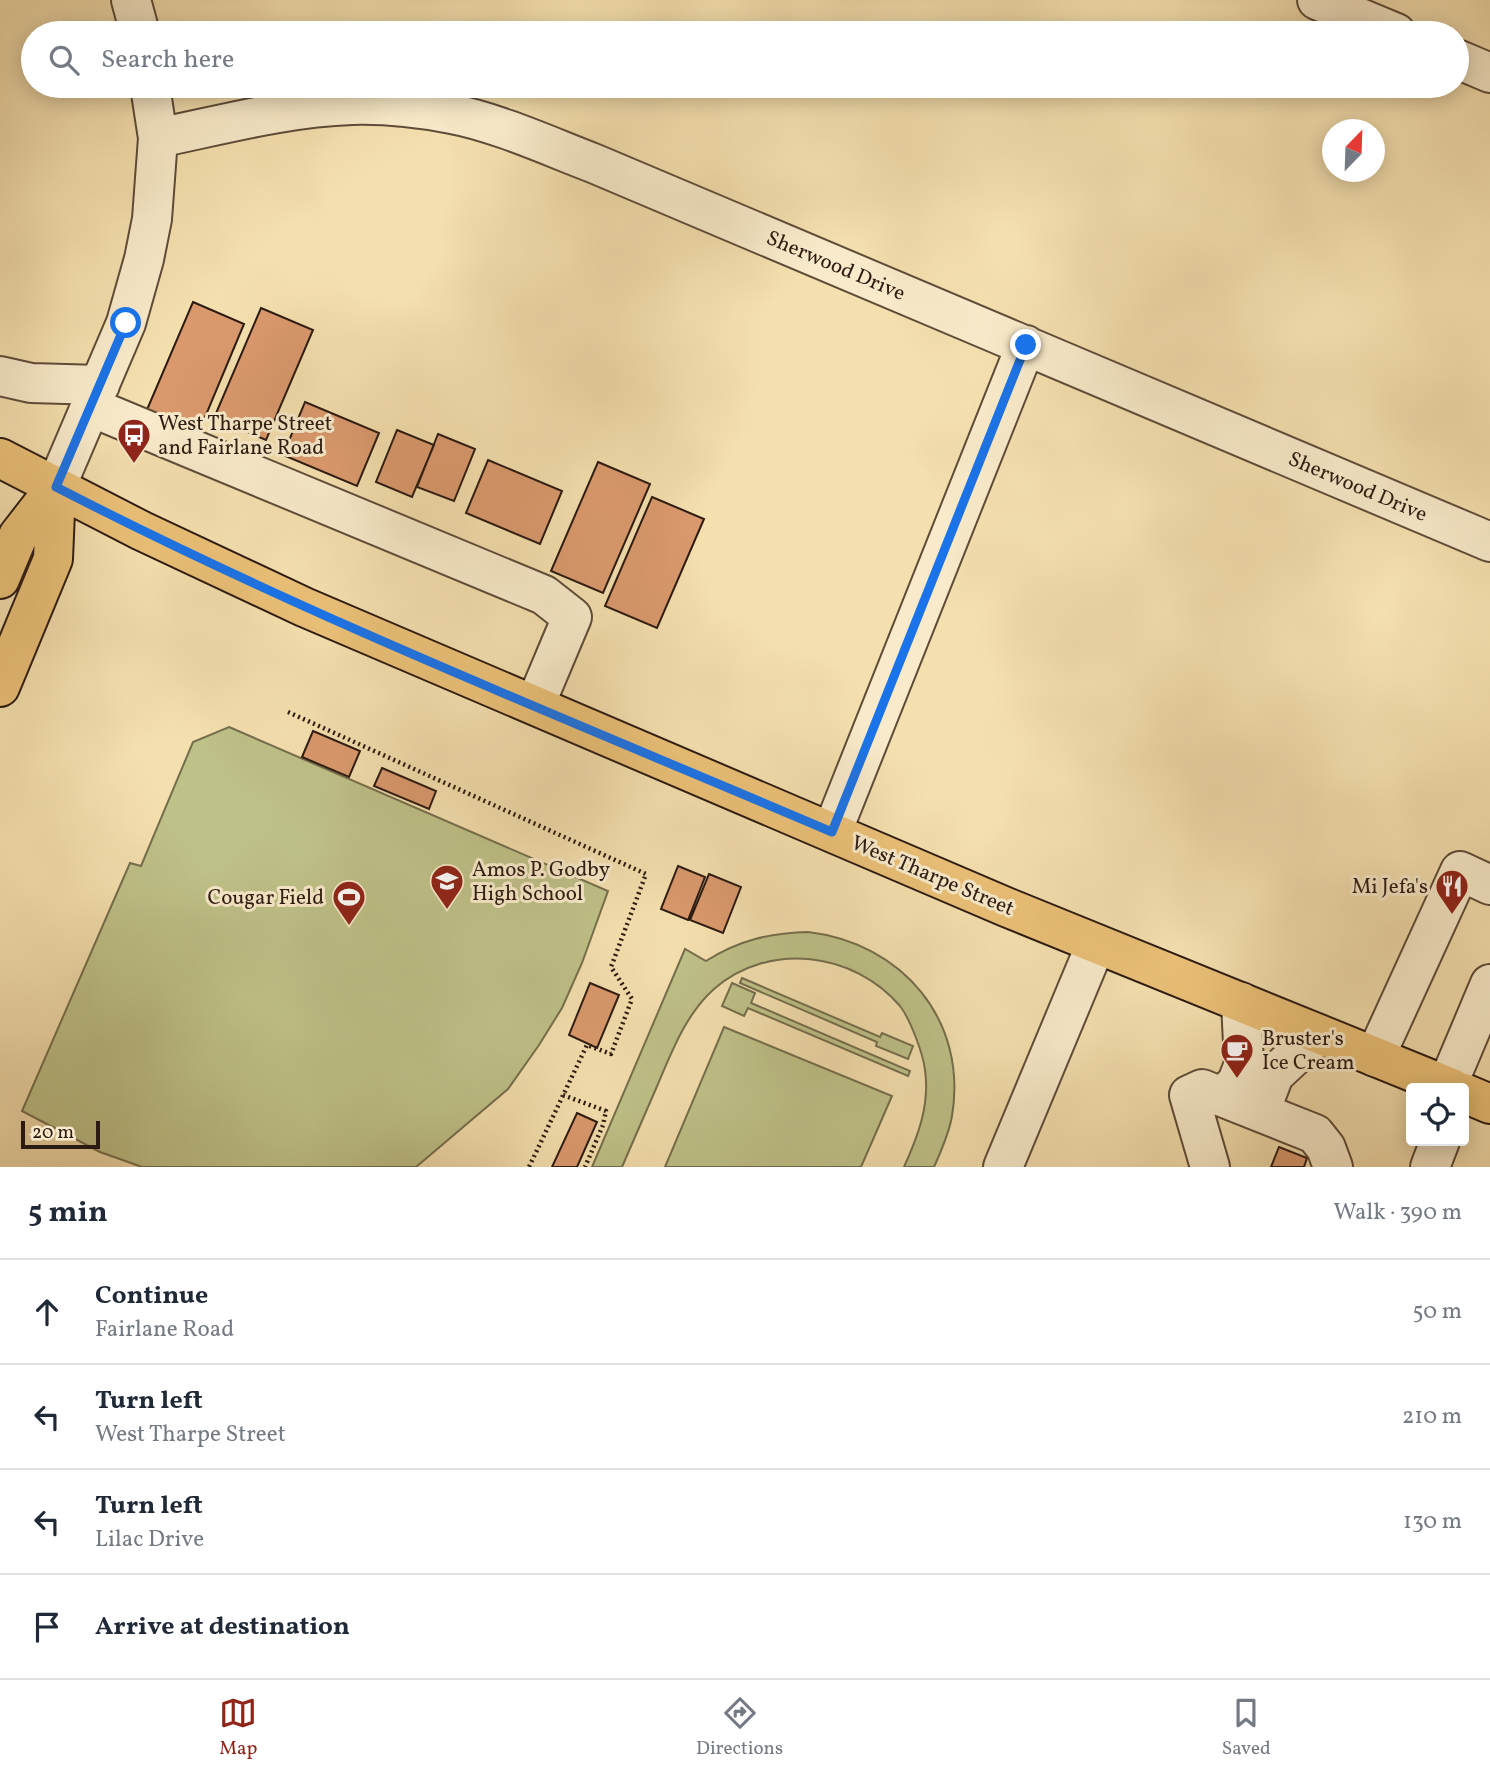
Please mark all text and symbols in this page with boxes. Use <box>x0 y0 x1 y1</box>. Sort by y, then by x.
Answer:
search box <box>21 21 1469 98</box>
icon: search <box>45 41 83 79</box>
text: Search here <box>101 42 234 78</box>
north arrow <box>1322 119 1385 182</box>
street label: Sherwood Drive <box>761 224 910 309</box>
route start <box>110 307 141 338</box>
route end <box>1010 329 1041 360</box>
place label: West Tharpe Street and Fairlane Road <box>158 410 332 463</box>
bus stop icon: West Tharpe Street and Fairlane Road <box>115 416 153 465</box>
street label: Sherwood Drive <box>1283 445 1432 530</box>
street label: West Tharpe Street <box>847 829 1018 924</box>
place label: Amos P. Godby High School <box>472 856 611 909</box>
school or university icon: Amos P. Godby High School <box>428 862 466 911</box>
restaurant icon: Mi Jefa's <box>1433 867 1471 916</box>
place label: Mi Jefa's <box>1352 873 1428 902</box>
sports icon: Cougar Field <box>330 878 368 927</box>
place label: Cougar Field <box>208 884 324 913</box>
place label: Bruster's Ice Cream <box>1262 1025 1354 1078</box>
cafe icon: Bruster's Ice Cream <box>1218 1031 1256 1080</box>
map controls <box>1406 1083 1469 1146</box>
button: locate <box>1406 1083 1469 1146</box>
scale bar <box>21 1118 100 1150</box>
text: 20 m <box>32 1120 74 1146</box>
text: 5 min <box>28 1192 108 1234</box>
text: Walk · 390 m <box>1333 1197 1462 1229</box>
text: Continue <box>95 1278 208 1314</box>
icon: ahead <box>28 1293 66 1331</box>
text: 50 m <box>1413 1296 1462 1328</box>
text: Fairlane Road <box>95 1314 234 1346</box>
text: Turn left <box>95 1383 203 1419</box>
icon: left <box>28 1398 66 1436</box>
text: 210 m <box>1402 1401 1462 1433</box>
text: West Tharpe Street <box>95 1419 286 1451</box>
text: Turn left <box>95 1488 203 1524</box>
icon: left <box>28 1503 66 1541</box>
text: 130 m <box>1403 1506 1462 1538</box>
text: Lilac Drive <box>95 1524 204 1556</box>
icon: arrive <box>28 1608 66 1646</box>
text: Arrive at destination <box>95 1609 350 1645</box>
tab: Map <box>219 1694 257 1762</box>
tab: Directions <box>696 1694 783 1762</box>
tab: Saved <box>1222 1694 1271 1762</box>

